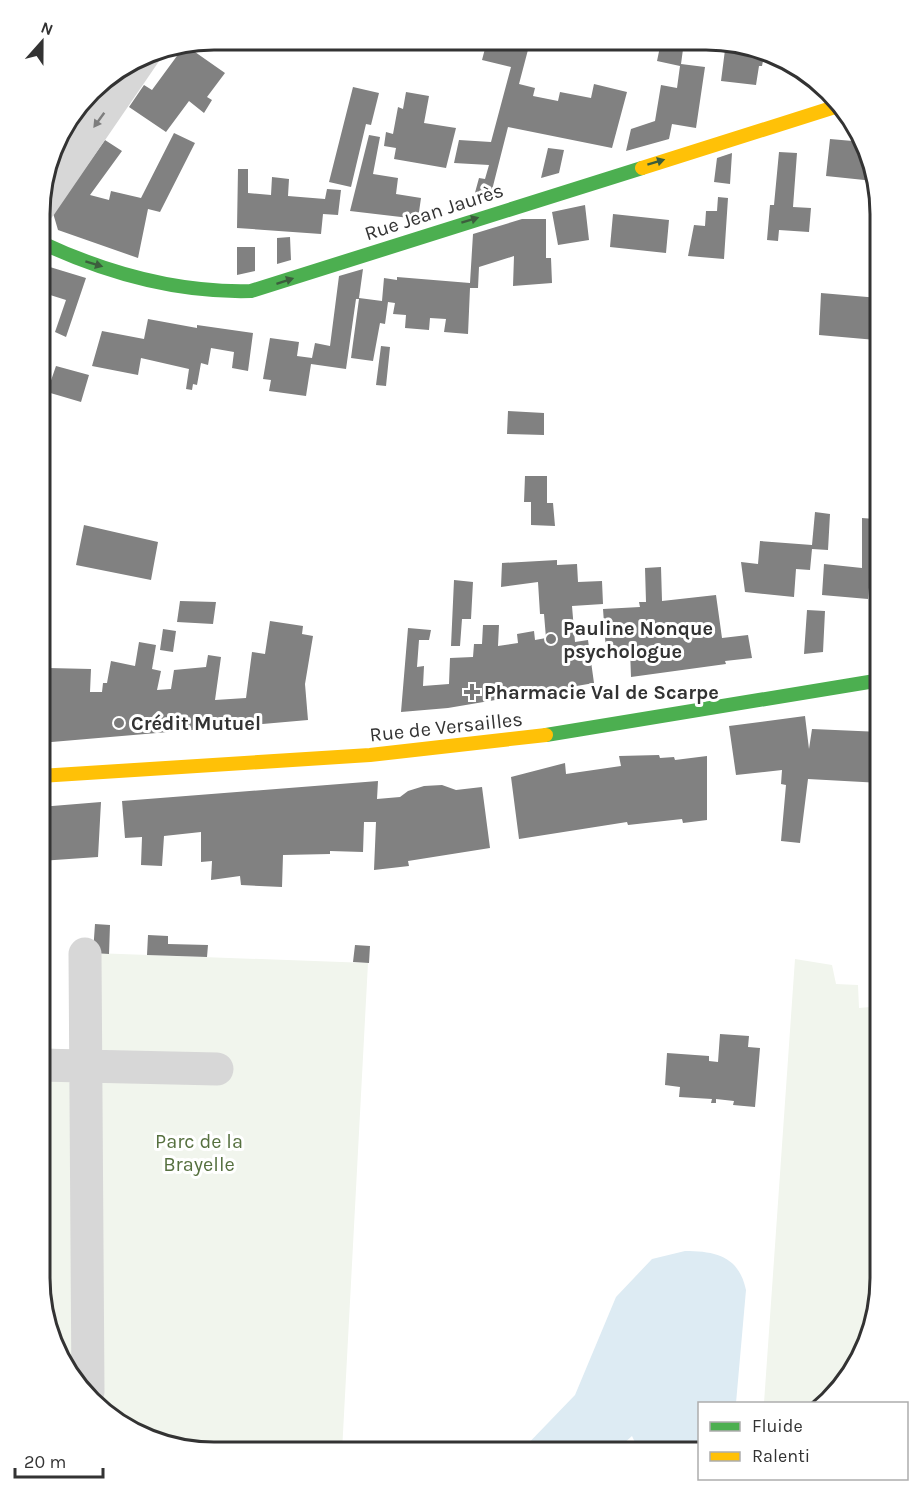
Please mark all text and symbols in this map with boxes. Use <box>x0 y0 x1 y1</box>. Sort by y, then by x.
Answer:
north arrow <box>12 12 72 72</box>
text: N <box>38 18 56 39</box>
one-way arrow <box>93 111 105 127</box>
one-way arrow <box>647 157 665 167</box>
street label: Rue Jean Jaurès <box>362 179 506 245</box>
one-way arrow <box>461 215 479 224</box>
one-way arrow <box>86 260 104 269</box>
one-way arrow <box>276 276 294 285</box>
place label: Pauline Nonque psychologue <box>563 617 713 663</box>
marker: Pauline Nonque psychologue <box>544 632 558 646</box>
place label: Pharmacie Val de Scarpe <box>484 681 719 704</box>
marker: Pharmacie Val de Scarpe <box>465 685 479 699</box>
street label: Rue de Versailles <box>368 708 524 746</box>
place label: Crédit Mutuel <box>131 712 261 735</box>
marker: Crédit Mutuel <box>112 716 126 730</box>
park label: Parc de la Brayelle <box>155 1130 243 1176</box>
legend <box>698 1402 908 1480</box>
text: Fluide <box>752 1415 803 1437</box>
scale bar <box>15 1441 104 1479</box>
text: Ralenti <box>752 1445 810 1467</box>
text: 20 m <box>24 1451 66 1473</box>

